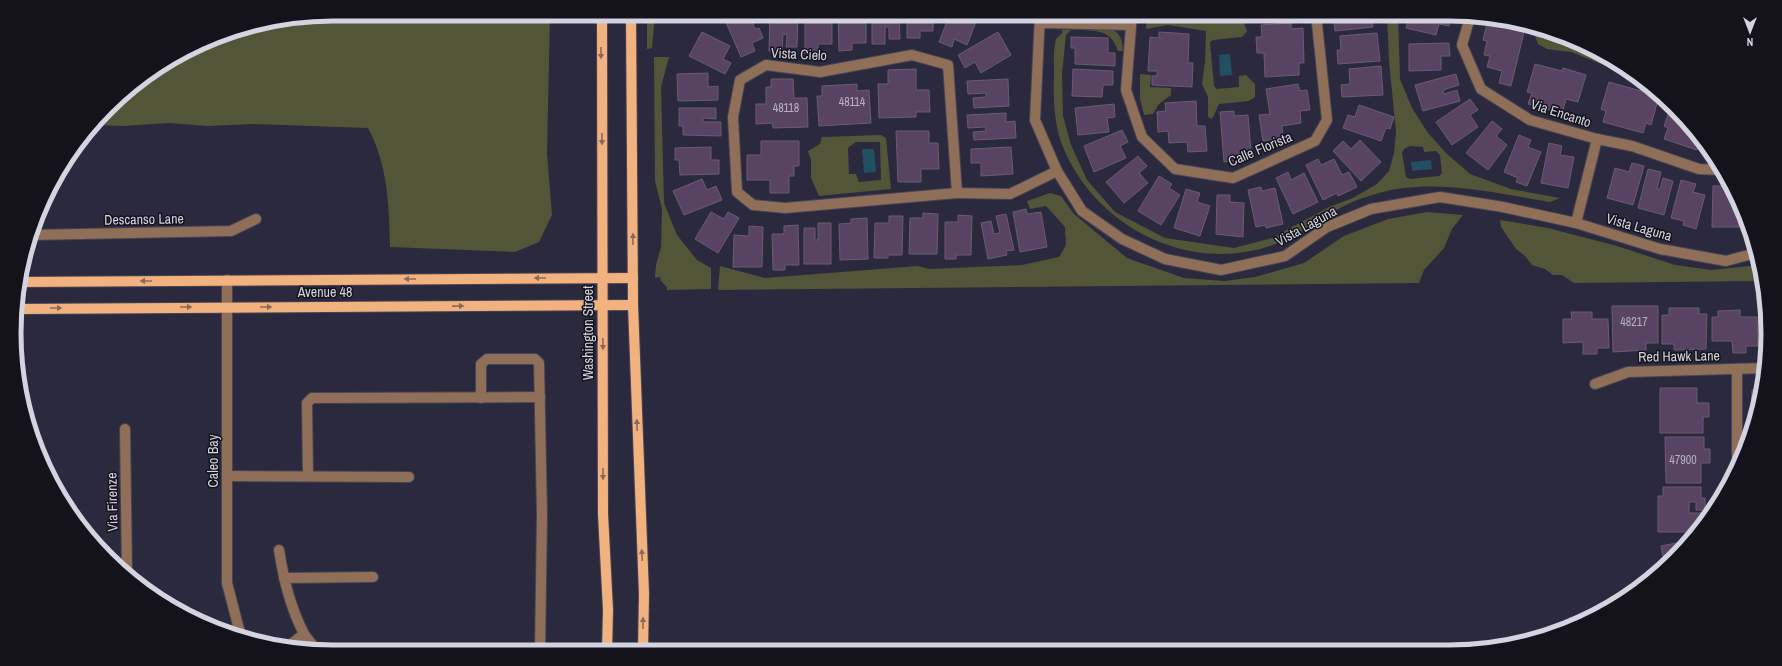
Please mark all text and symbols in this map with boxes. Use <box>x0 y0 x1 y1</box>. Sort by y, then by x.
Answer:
north arrow <box>1730 12 1770 52</box>
text: N <box>1747 35 1753 49</box>
street label: Vista Cielo <box>771 44 827 64</box>
one-way arrow <box>598 47 604 60</box>
house number: 48114 <box>839 94 866 110</box>
street label: Via Encanto <box>1529 95 1593 131</box>
house number: 48118 <box>773 100 799 116</box>
street label: Calle Florista <box>1225 127 1295 170</box>
one-way arrow <box>599 133 605 146</box>
street label: Vista Laguna <box>1272 201 1340 250</box>
street label: Descanso Lane <box>104 209 184 229</box>
street label: Vista Laguna <box>1604 209 1674 245</box>
one-way arrow <box>630 232 636 245</box>
one-way arrow <box>533 275 546 281</box>
one-way arrow <box>403 276 416 282</box>
one-way arrow <box>139 278 152 284</box>
street label: Avenue 48 <box>297 283 352 301</box>
street label: Washington Street <box>579 286 597 380</box>
one-way arrow <box>452 303 465 309</box>
one-way arrow <box>180 304 193 310</box>
one-way arrow <box>260 304 273 310</box>
one-way arrow <box>50 305 63 311</box>
house number: 48217 <box>1620 314 1648 330</box>
one-way arrow <box>600 338 606 351</box>
street label: Red Hawk Lane <box>1638 346 1720 366</box>
one-way arrow <box>634 419 641 431</box>
street label: Caleo Bay <box>204 434 222 487</box>
house number: 47900 <box>1669 452 1697 468</box>
one-way arrow <box>600 468 606 481</box>
street label: Via Firenze <box>102 472 122 532</box>
one-way arrow <box>639 548 645 561</box>
one-way arrow <box>640 617 647 629</box>

